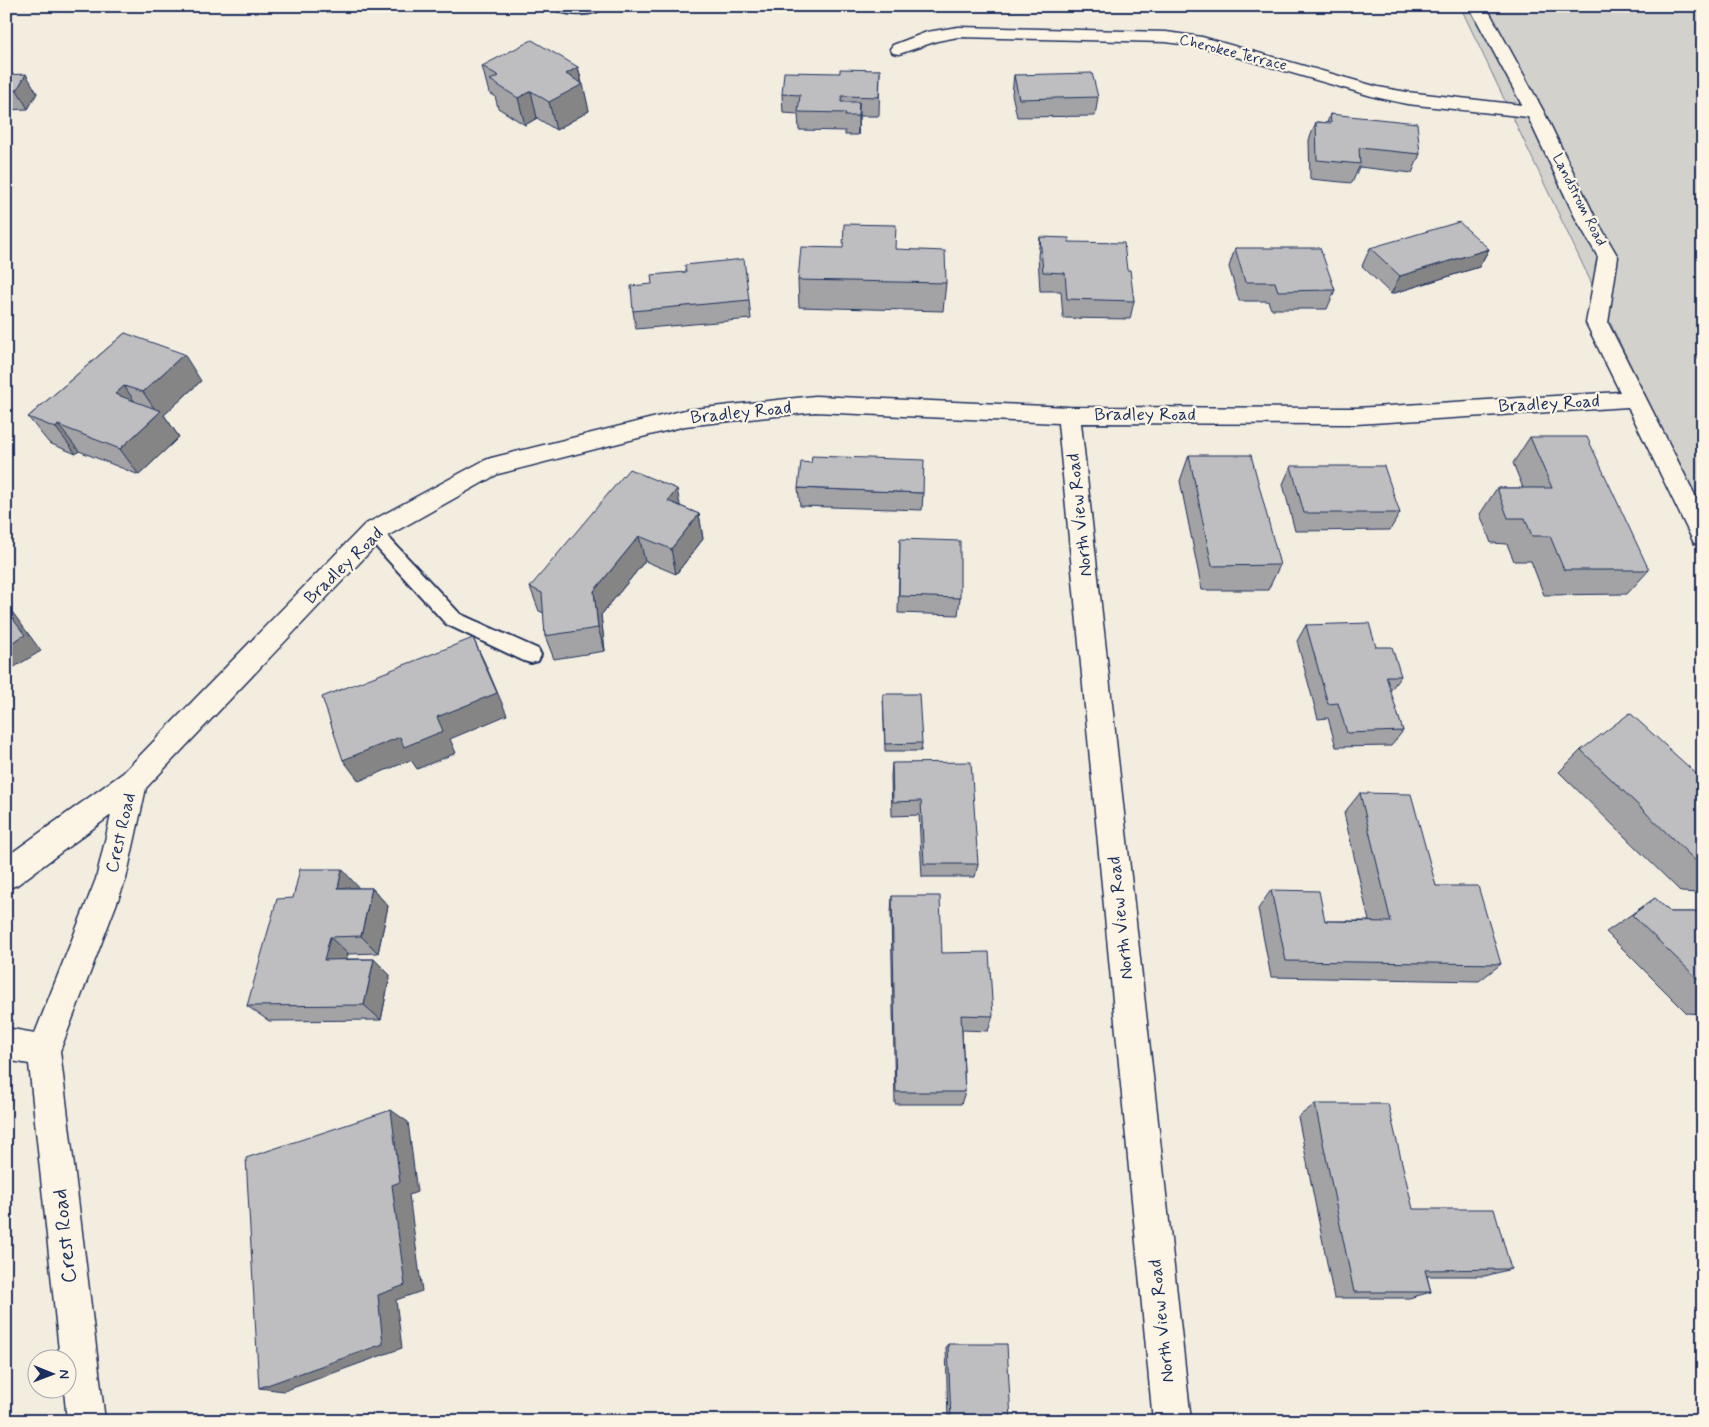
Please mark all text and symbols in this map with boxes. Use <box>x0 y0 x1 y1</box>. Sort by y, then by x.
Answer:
street label: Cherokee Terrace <box>1177 30 1289 76</box>
street label: Landstrom Road <box>1547 150 1611 250</box>
street label: Bradley Road <box>1498 389 1600 419</box>
street label: Bradley Road <box>689 396 793 430</box>
street label: Bradley Road <box>1094 403 1196 427</box>
street label: North View Road <box>1062 452 1098 578</box>
street label: Bradley Road <box>299 522 389 610</box>
street label: Crest Road <box>100 791 142 875</box>
street label: North View Road <box>1103 855 1139 981</box>
street label: Crest Road <box>46 1187 84 1285</box>
street label: North View Road <box>1144 1258 1180 1384</box>
north arrow <box>28 1350 78 1400</box>
text: N <box>55 1369 73 1379</box>

